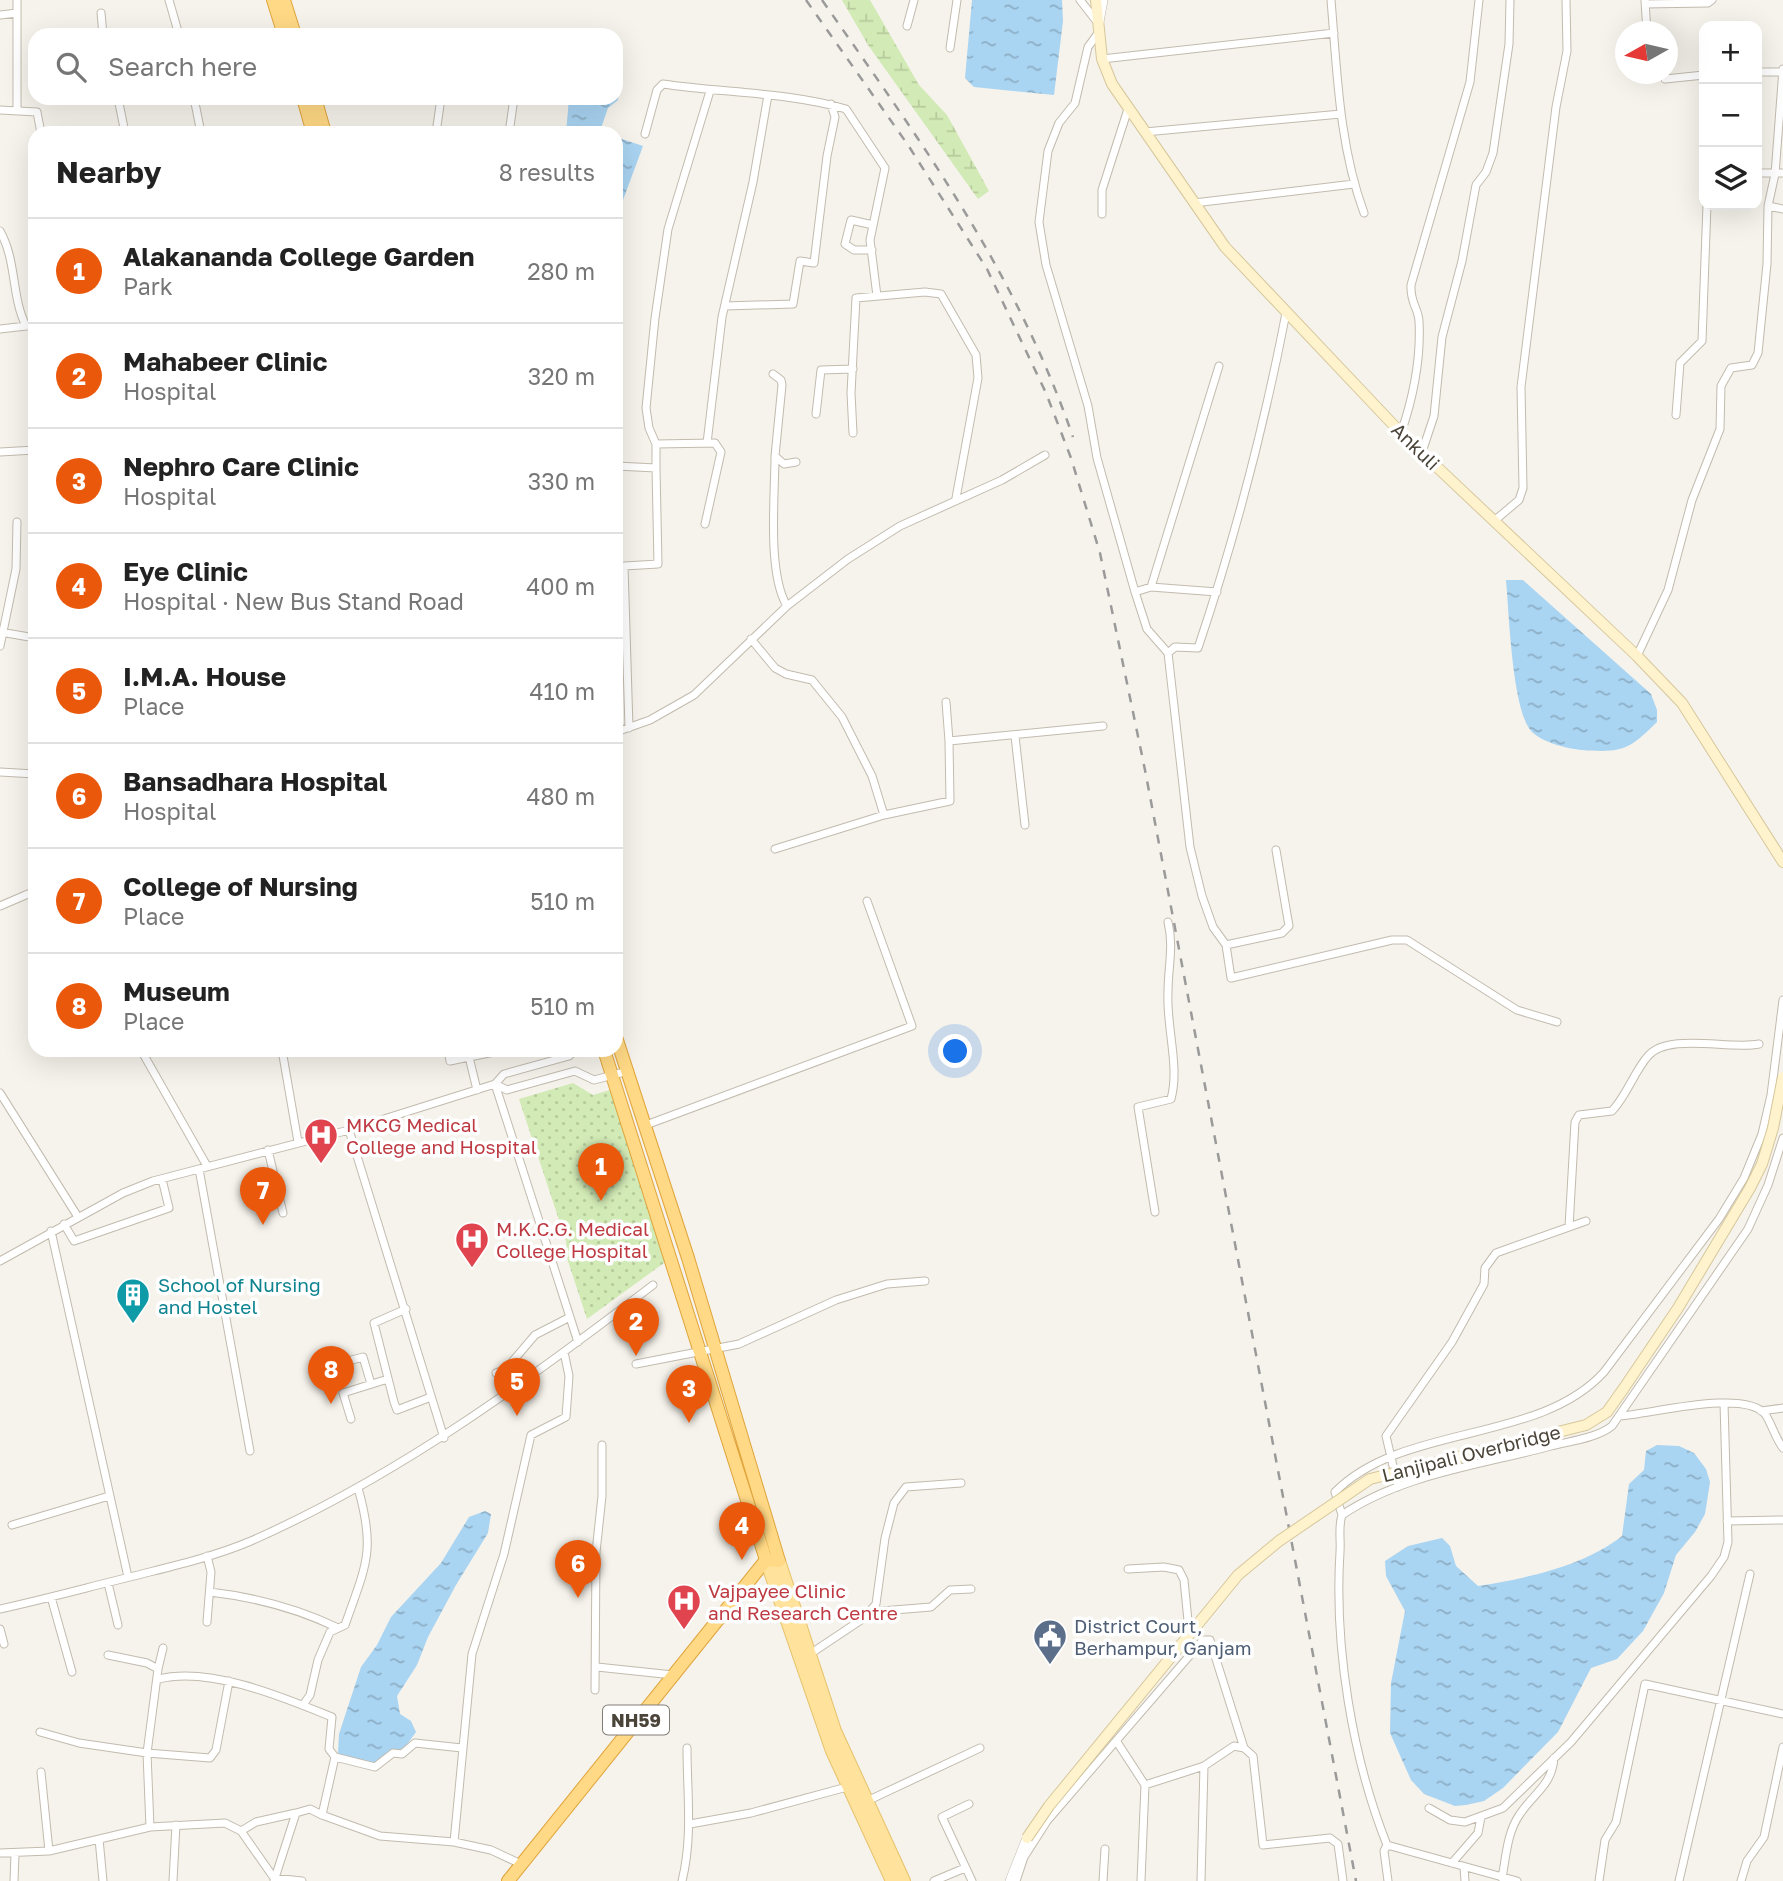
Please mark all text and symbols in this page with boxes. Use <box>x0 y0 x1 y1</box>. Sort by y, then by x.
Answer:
north arrow <box>1615 21 1678 84</box>
map controls <box>1699 21 1762 210</box>
button: + <box>1699 21 1762 84</box>
search box <box>28 28 623 105</box>
icon: search <box>52 48 90 86</box>
text: Search here <box>108 51 257 82</box>
button: − <box>1699 84 1762 147</box>
button: layers <box>1699 147 1762 210</box>
text: Nearby <box>56 154 161 190</box>
text: 8 results <box>499 158 595 186</box>
text: Alakananda College Garden <box>123 241 475 272</box>
text: 1 <box>73 257 85 285</box>
text: 280 m <box>527 257 595 285</box>
text: Park <box>123 272 173 300</box>
text: Mahabeer Clinic <box>123 346 327 377</box>
text: 2 <box>72 362 86 390</box>
text: 320 m <box>528 362 595 390</box>
text: Hospital <box>123 377 216 405</box>
street label: Ankuli <box>1387 418 1445 474</box>
text: Nephro Care Clinic <box>123 451 359 482</box>
text: 3 <box>72 467 86 495</box>
text: 330 m <box>528 467 595 495</box>
text: Hospital <box>123 482 216 510</box>
text: Eye Clinic <box>123 556 248 587</box>
text: 4 <box>72 572 86 600</box>
text: 400 m <box>526 572 595 600</box>
text: Hospital · New Bus Stand Road <box>123 587 464 615</box>
text: I.M.A. House <box>123 661 286 692</box>
text: 5 <box>72 677 86 705</box>
text: 410 m <box>529 677 595 705</box>
text: Place <box>123 692 184 720</box>
text: Bansadhara Hospital <box>123 766 387 797</box>
text: 6 <box>72 782 86 810</box>
text: 480 m <box>527 782 595 810</box>
text: Hospital <box>123 797 216 825</box>
text: College of Nursing <box>123 871 358 902</box>
text: 7 <box>73 887 85 915</box>
text: 510 m <box>530 887 595 915</box>
text: Place <box>123 902 184 930</box>
text: Museum <box>123 976 230 1007</box>
text: 8 <box>72 992 86 1020</box>
text: 510 m <box>530 992 595 1020</box>
text: Place <box>123 1007 184 1035</box>
your location <box>938 1034 972 1068</box>
place label: MKCG Medical College and Hospital <box>346 1113 537 1158</box>
hospital icon: MKCG Medical College and Hospital <box>302 1116 340 1165</box>
pin: 1 <box>578 1143 624 1201</box>
pin: 7 <box>240 1167 286 1225</box>
place label: M.K.C.G. Medical College Hospital <box>496 1217 649 1262</box>
hospital icon: M.K.C.G. Medical College Hospital <box>453 1220 491 1269</box>
place label: School of Nursing and Hostel <box>158 1273 321 1318</box>
building icon: School of Nursing and Hostel <box>114 1276 152 1325</box>
pin: 2 <box>613 1298 659 1356</box>
pin: 8 <box>308 1346 354 1404</box>
pin: 5 <box>494 1358 540 1416</box>
pin: 3 <box>666 1365 712 1423</box>
street label: Lanjipali Overbridge <box>1379 1420 1563 1486</box>
pin: 4 <box>719 1502 765 1560</box>
pin: 6 <box>555 1540 601 1598</box>
place label: Vajpayee Clinic and Research Centre <box>708 1579 898 1624</box>
hospital icon: Vajpayee Clinic and Research Centre <box>665 1582 703 1631</box>
place label: District Court, Berhampur, Ganjam <box>1074 1614 1252 1659</box>
public building icon: District Court, Berhampur, Ganjam <box>1031 1617 1069 1666</box>
road number: NH59 <box>603 1706 669 1735</box>

